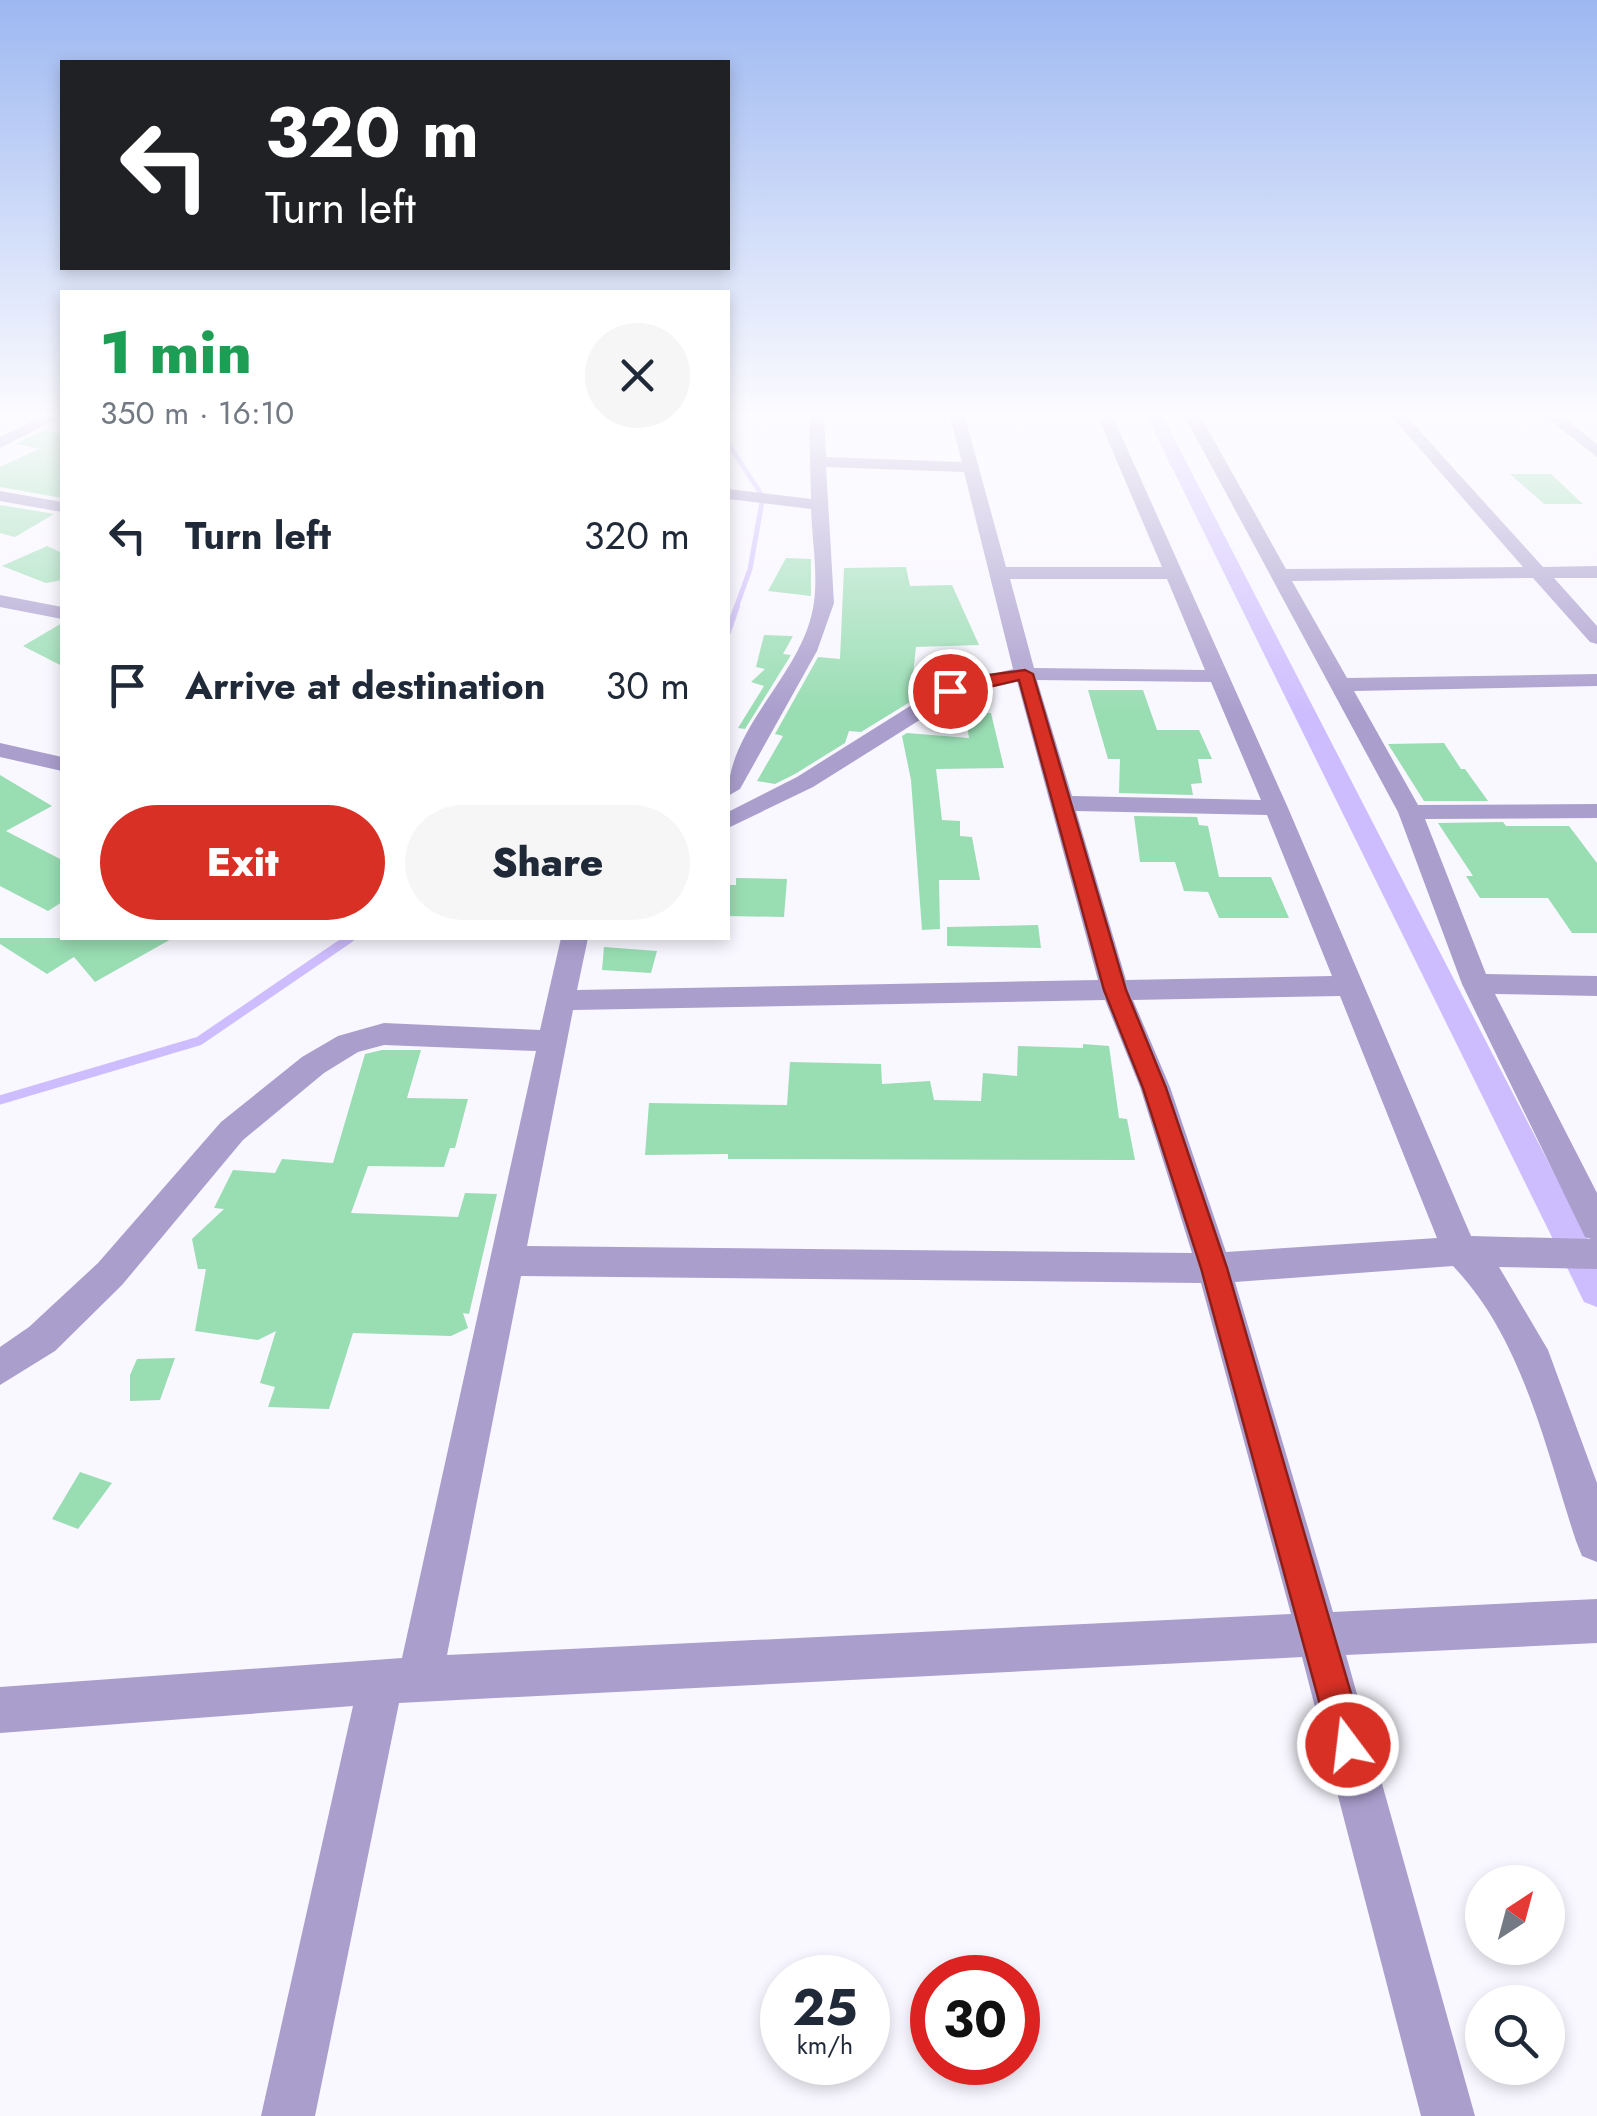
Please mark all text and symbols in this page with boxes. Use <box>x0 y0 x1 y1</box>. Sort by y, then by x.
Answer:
text: 320 m <box>265 82 479 183</box>
icon: left <box>100 100 230 230</box>
text: Turn left <box>265 175 416 240</box>
text: 1 min <box>100 309 252 396</box>
button: close <box>585 323 690 428</box>
text: 350 m · 16:10 <box>100 390 294 436</box>
icon: left <box>100 508 155 563</box>
text: Turn left <box>185 508 331 563</box>
text: 320 m <box>584 508 690 563</box>
pin <box>908 649 993 734</box>
icon: arrive <box>100 658 155 713</box>
text: Arrive at destination <box>185 658 546 713</box>
text: 30 m <box>605 658 690 713</box>
icon: arrive <box>923 664 978 719</box>
button: Exit <box>100 805 385 920</box>
button: Share <box>405 805 690 920</box>
position arrow <box>1296 1693 1400 1797</box>
north arrow <box>1465 1865 1565 1965</box>
map controls <box>1465 1865 1565 2085</box>
speed limit sign: 30 <box>910 1955 1040 2085</box>
text: 25 <box>792 1971 858 2044</box>
button: search <box>1465 1985 1565 2085</box>
text: km/h <box>797 2027 853 2063</box>

